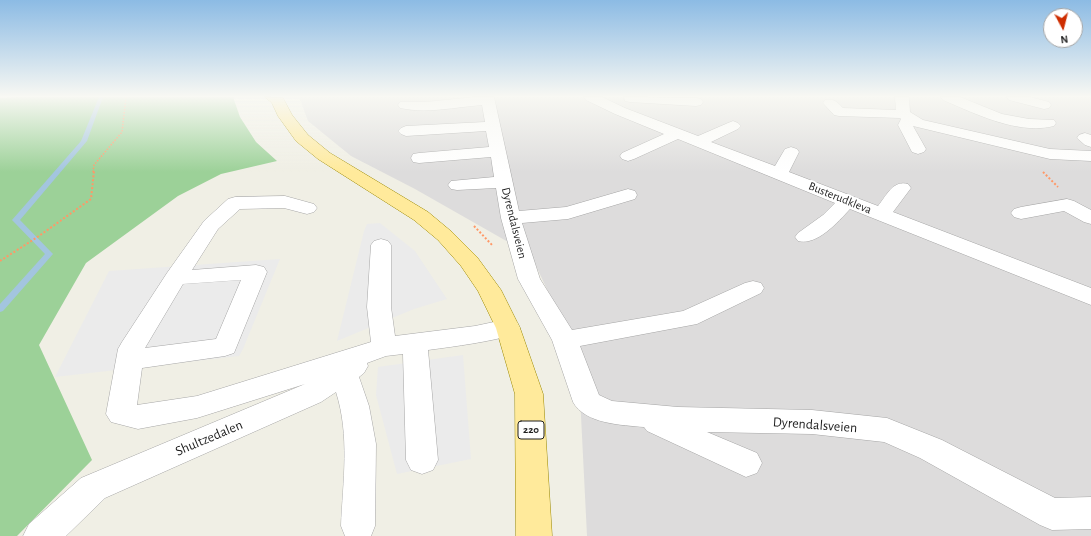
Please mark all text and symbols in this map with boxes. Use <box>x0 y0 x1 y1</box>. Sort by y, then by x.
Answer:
north arrow <box>1043 8 1083 48</box>
text: N <box>1060 33 1069 45</box>
street label: Busterudkleva <box>806 179 874 217</box>
street label: Dyrendalsveien <box>498 186 530 260</box>
street label: Dyrendalsveien <box>772 414 858 436</box>
street label: Shultzedalen <box>173 416 245 460</box>
road number: 220 <box>518 421 544 439</box>

